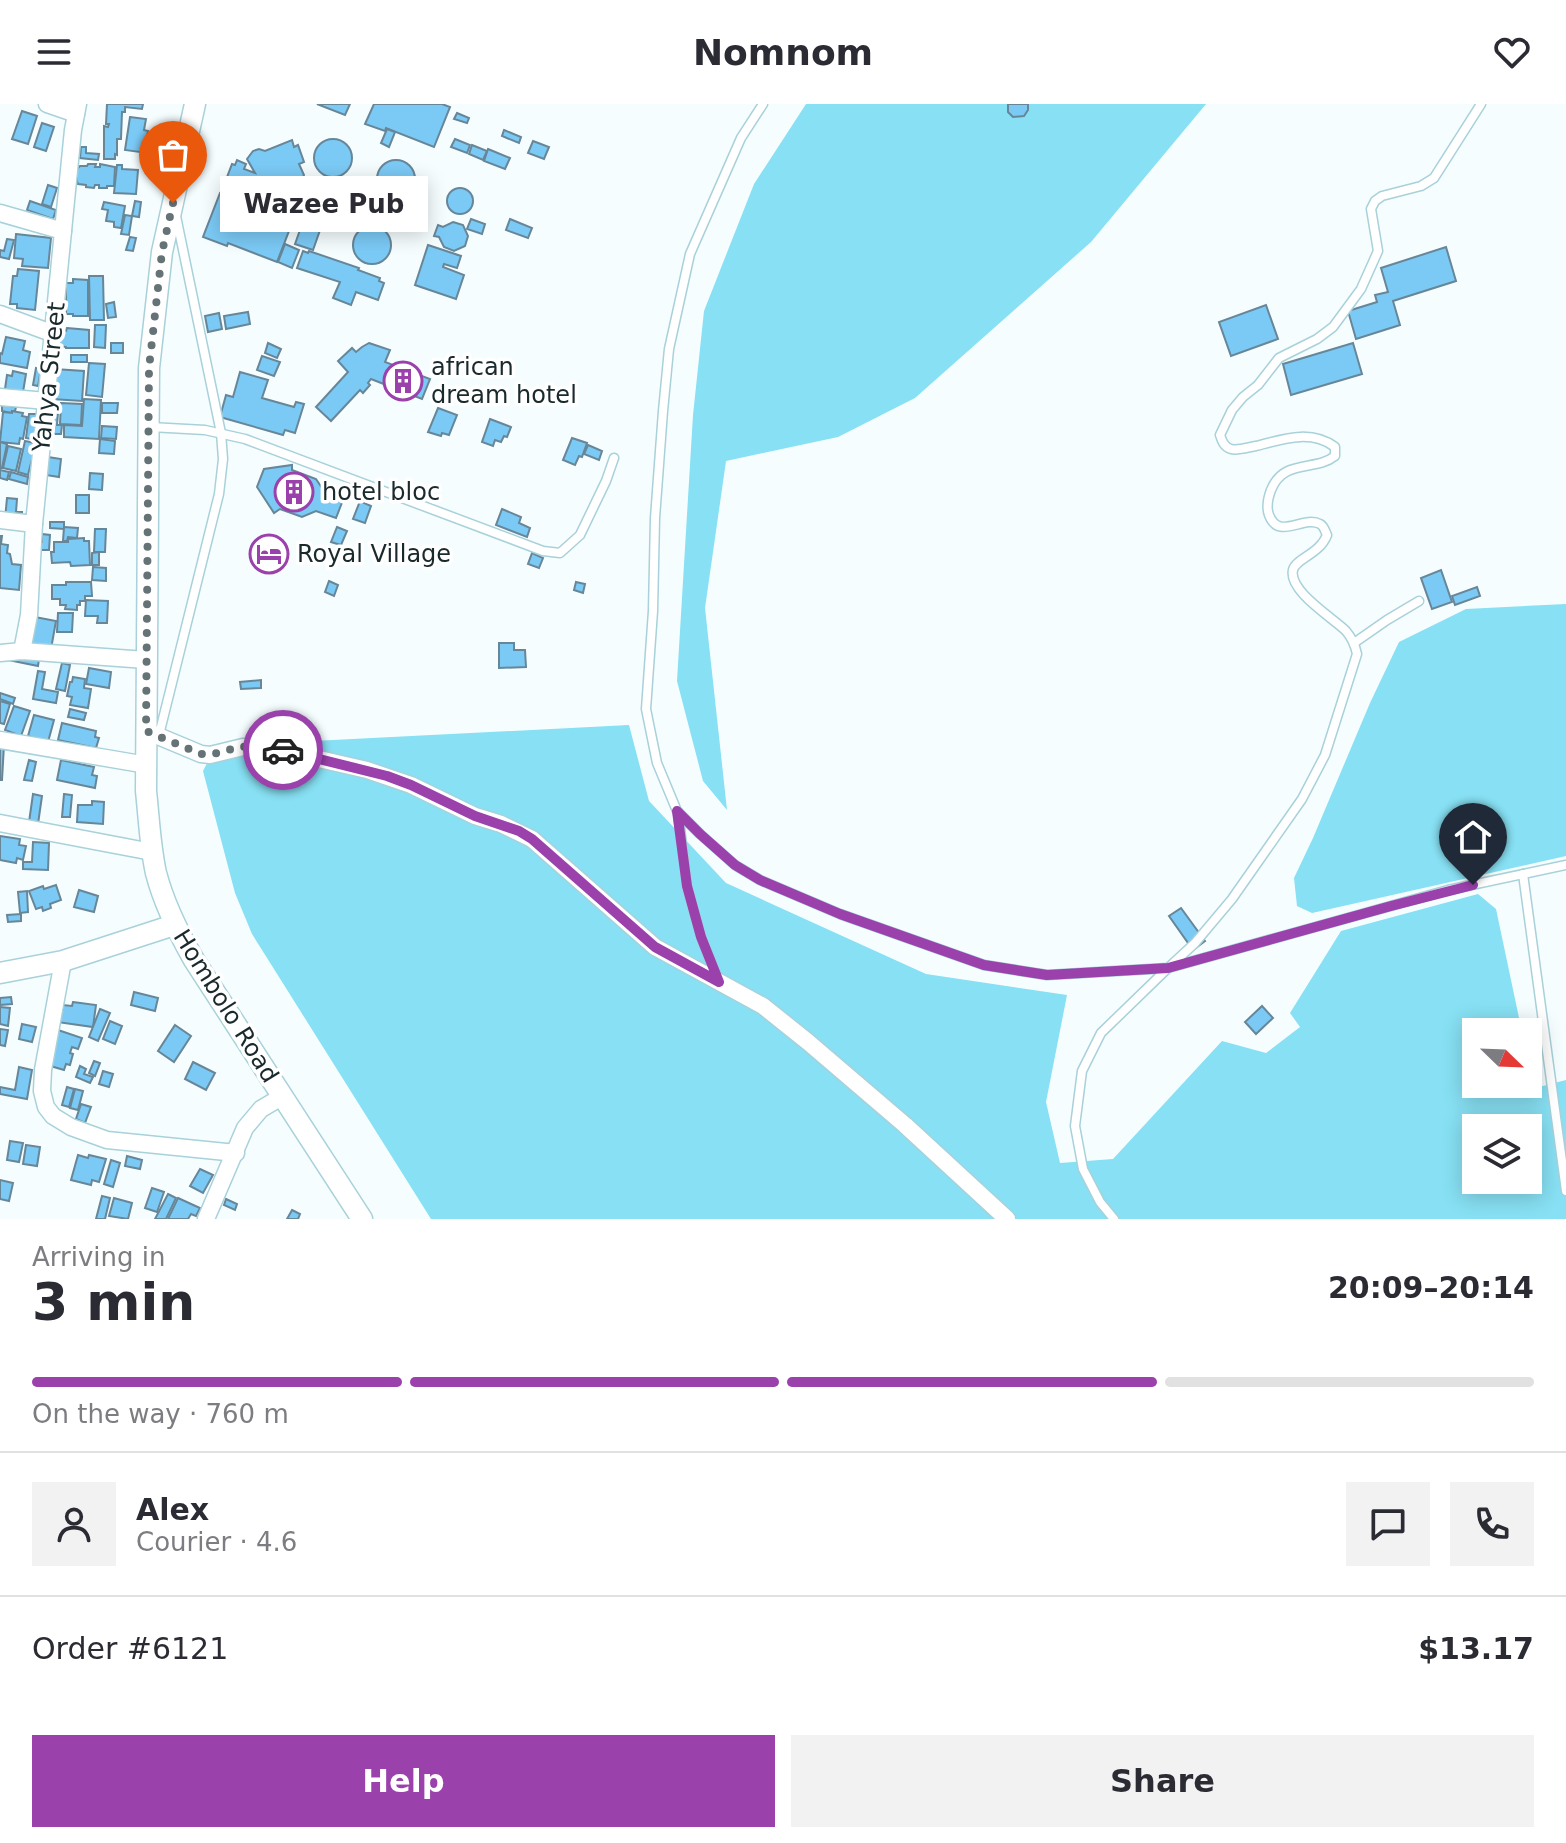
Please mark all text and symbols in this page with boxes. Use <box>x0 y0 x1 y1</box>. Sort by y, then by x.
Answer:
icon: menu <box>32 30 76 74</box>
icon: heart <box>1490 30 1534 74</box>
text: Nomnom <box>693 32 873 73</box>
pin <box>139 121 207 203</box>
icon: bag <box>151 133 195 177</box>
callout: Wazee Pub <box>221 175 429 231</box>
text: Wazee Pub <box>244 189 404 219</box>
street label: Yahya Street <box>27 301 71 454</box>
place label: african dream hotel <box>431 353 577 409</box>
building icon: african dream hotel <box>382 360 424 402</box>
building icon: hotel bloc <box>273 471 315 513</box>
place label: hotel bloc <box>322 478 440 506</box>
hotel icon: Royal Village <box>248 533 290 575</box>
place label: Royal Village <box>297 540 451 568</box>
courier <box>243 710 323 790</box>
icon: car <box>261 728 305 772</box>
pin <box>1439 803 1507 885</box>
icon: home <box>1451 815 1495 859</box>
street label: Hombolo Road <box>168 924 284 1088</box>
north arrow <box>1462 1018 1542 1098</box>
map controls <box>1462 1018 1542 1194</box>
button: layers <box>1462 1114 1542 1194</box>
text: Arriving in <box>32 1242 166 1272</box>
text: 20:09–20:14 <box>1328 1270 1534 1305</box>
text: 3 min <box>32 1272 195 1332</box>
text: On the way · 760 m <box>32 1399 289 1429</box>
button: person <box>32 1482 116 1566</box>
button: chat <box>1346 1482 1430 1566</box>
button: phone <box>1450 1482 1534 1566</box>
text: Alex <box>136 1492 209 1527</box>
text: Courier · 4.6 <box>136 1527 297 1557</box>
text: Order #6121 <box>32 1631 228 1666</box>
text: $13.17 <box>1418 1631 1534 1666</box>
button: Help <box>32 1735 775 1827</box>
button: Share <box>791 1735 1534 1827</box>

